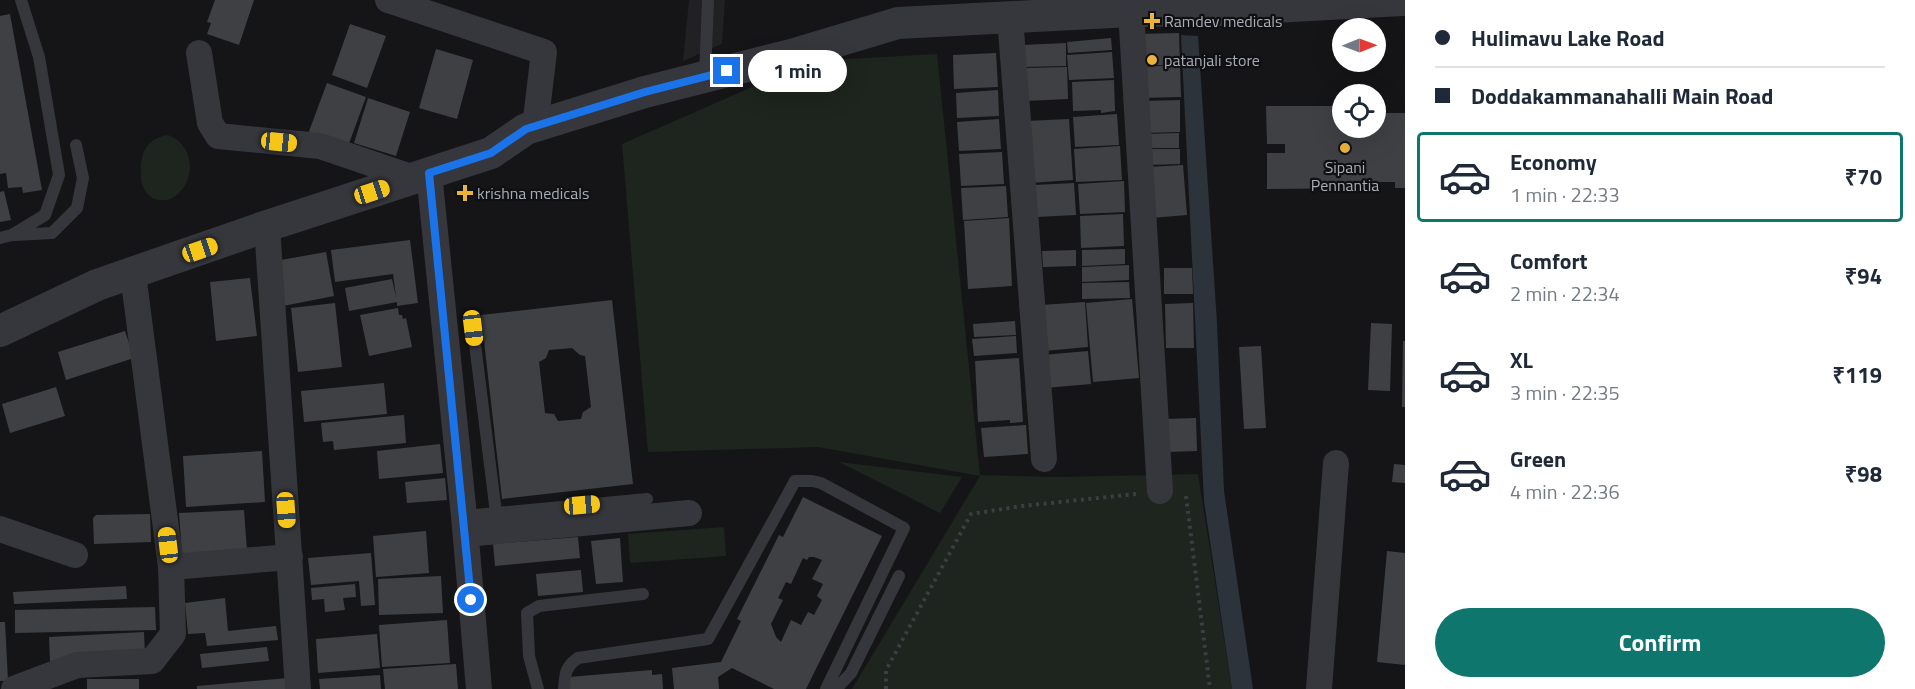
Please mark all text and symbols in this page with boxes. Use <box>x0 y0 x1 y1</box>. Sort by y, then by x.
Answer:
place label: Ramdev medicals <box>1164 9 1282 33</box>
marker: Ramdev medicals <box>1145 14 1159 28</box>
north arrow <box>1332 18 1386 72</box>
map controls <box>1332 18 1386 138</box>
text: Hulimavu Lake Road <box>1471 21 1665 55</box>
place label: patanjali store <box>1164 48 1260 72</box>
callout: 1 min <box>748 50 847 92</box>
marker: patanjali store <box>1145 53 1159 67</box>
text: 1 min <box>773 55 822 86</box>
route end <box>713 57 740 84</box>
text: Doddakammanahalli Main Road <box>1471 79 1773 113</box>
button: locate <box>1332 84 1386 138</box>
car <box>260 131 298 153</box>
marker: Sipani Pennantia <box>1338 141 1352 155</box>
text: Economy <box>1510 145 1597 179</box>
icon: car <box>1438 150 1492 204</box>
place label: Sipani Pennantia <box>1311 155 1379 197</box>
text: ₹70 <box>1845 160 1882 194</box>
car <box>352 178 392 206</box>
text: 1 min · 22:33 <box>1510 179 1620 210</box>
place label: krishna medicals <box>477 181 589 205</box>
marker: krishna medicals <box>458 186 472 200</box>
car <box>180 236 220 264</box>
text: Comfort <box>1510 244 1588 278</box>
icon: car <box>1438 249 1492 303</box>
text: ₹94 <box>1845 259 1882 293</box>
text: 2 min · 22:34 <box>1510 278 1620 309</box>
car <box>462 309 484 347</box>
text: XL <box>1510 343 1533 377</box>
icon: car <box>1438 348 1492 402</box>
text: ₹119 <box>1832 358 1882 392</box>
text: 3 min · 22:35 <box>1510 377 1620 408</box>
text: Green <box>1510 442 1566 476</box>
icon: car <box>1438 447 1492 501</box>
text: ₹98 <box>1845 457 1882 491</box>
text: 4 min · 22:36 <box>1510 476 1620 507</box>
car <box>276 491 296 529</box>
car <box>563 494 601 516</box>
car <box>157 526 179 564</box>
route start <box>457 586 484 613</box>
button: Confirm <box>1435 608 1885 677</box>

